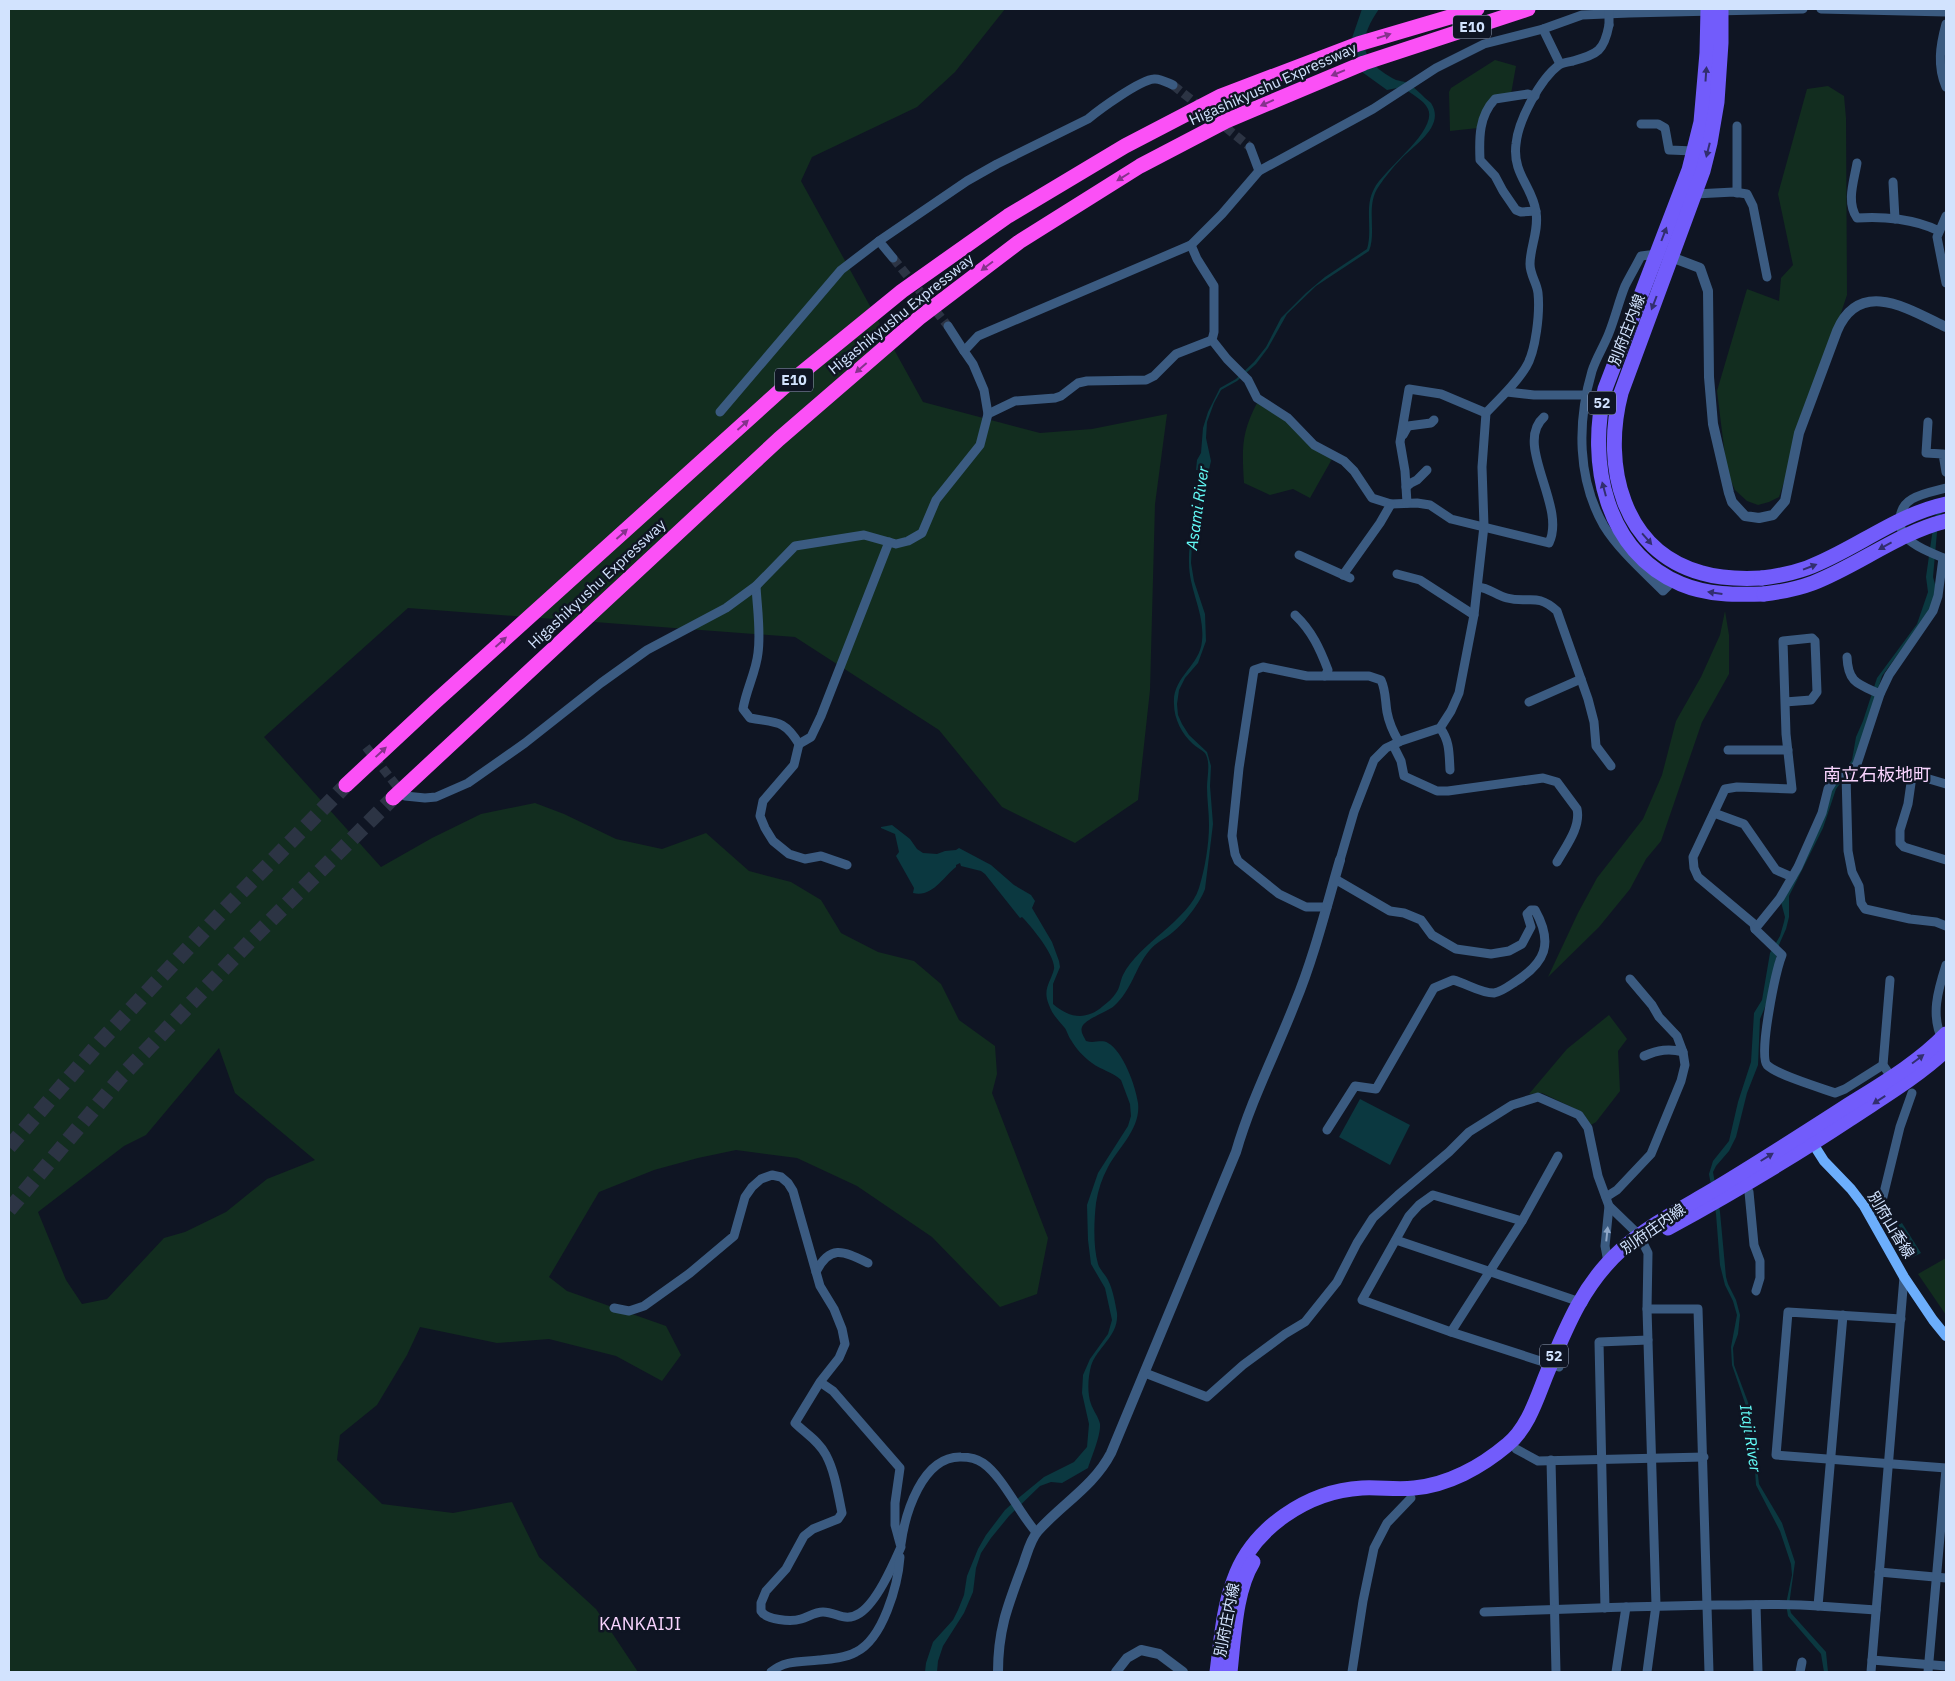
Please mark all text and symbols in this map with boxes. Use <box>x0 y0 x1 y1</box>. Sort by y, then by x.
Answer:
road number: E10 <box>1453 16 1491 38</box>
one-way arrow <box>1376 32 1391 39</box>
street label: Higashikyushu Expressway <box>1186 38 1360 129</box>
one-way arrow <box>1702 65 1710 81</box>
one-way arrow <box>1330 69 1345 77</box>
one-way arrow <box>1260 99 1274 107</box>
one-way arrow <box>1704 143 1712 158</box>
one-way arrow <box>1116 172 1130 182</box>
one-way arrow <box>1661 227 1669 241</box>
street label: Higashikyushu Expressway <box>824 249 978 378</box>
one-way arrow <box>980 261 994 271</box>
street label: 別府庄内線 <box>1604 291 1649 368</box>
one-way arrow <box>1650 296 1657 311</box>
one-way arrow <box>855 363 868 374</box>
road number: E10 <box>775 368 813 392</box>
road number: 52 <box>1588 392 1616 414</box>
one-way arrow <box>736 419 748 431</box>
water label: Asami River <box>1181 464 1213 552</box>
one-way arrow <box>1600 481 1608 497</box>
street label: Higashikyushu Expressway <box>524 514 670 652</box>
one-way arrow <box>616 528 628 540</box>
one-way arrow <box>1641 532 1652 545</box>
one-way arrow <box>1878 542 1893 550</box>
one-way arrow <box>1802 562 1817 570</box>
one-way arrow <box>1707 589 1723 597</box>
one-way arrow <box>495 637 508 648</box>
one-way arrow <box>375 746 387 758</box>
district label: 南立石板地町 <box>1823 763 1931 786</box>
one-way arrow <box>1911 1054 1925 1064</box>
one-way arrow <box>1872 1095 1886 1105</box>
one-way arrow <box>1760 1152 1774 1161</box>
street label: 別府山香線 <box>1864 1188 1919 1262</box>
street label: 別府庄内線 <box>1617 1199 1689 1258</box>
one-way arrow <box>1603 1226 1611 1242</box>
road number: 52 <box>1540 1344 1568 1368</box>
water label: Itaji River <box>1736 1403 1766 1475</box>
street label: 別府庄内線 <box>1210 1581 1243 1659</box>
district label: KANKAIJI <box>599 1612 681 1635</box>

